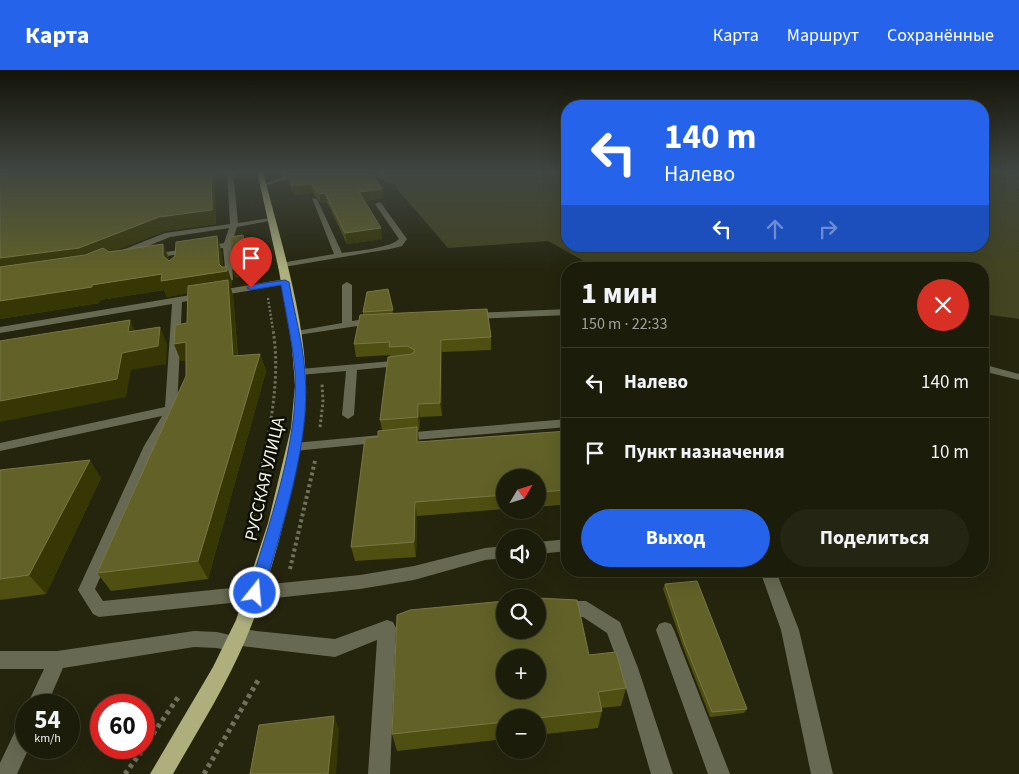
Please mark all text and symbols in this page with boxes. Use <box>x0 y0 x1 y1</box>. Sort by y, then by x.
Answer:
text: Карта <box>25 18 89 53</box>
text: Карта <box>713 23 759 48</box>
text: Маршрут <box>787 23 859 48</box>
text: Сохранённые <box>887 23 994 48</box>
text: 140 m <box>664 112 756 162</box>
icon: left <box>581 120 646 185</box>
text: Налево <box>664 158 735 190</box>
icon: left <box>708 215 736 243</box>
icon: ahead <box>761 215 789 243</box>
icon: right <box>814 215 842 243</box>
pin <box>230 237 272 288</box>
icon: arrive <box>237 244 265 272</box>
text: 1 мин <box>581 272 658 315</box>
button: close <box>917 279 969 331</box>
text: 150 m · 22:33 <box>581 313 668 335</box>
icon: left <box>581 369 609 397</box>
text: Налево <box>624 369 688 396</box>
text: 140 m <box>921 369 969 396</box>
street label: РУССКАЯ УЛИЦА <box>239 415 291 543</box>
icon: arrive <box>581 439 609 467</box>
text: Пункт назначения <box>624 439 785 466</box>
text: 10 m <box>931 439 969 466</box>
north arrow <box>496 469 546 519</box>
map controls <box>496 469 546 759</box>
button: Выход <box>581 509 770 567</box>
button: Поделиться <box>780 509 969 567</box>
button: sound <box>496 529 546 579</box>
position arrow <box>228 566 280 618</box>
button: search <box>496 589 546 639</box>
button: + <box>496 649 546 699</box>
speed limit sign: 60 <box>90 694 155 759</box>
text: 54 <box>34 702 61 738</box>
button: − <box>496 709 546 759</box>
text: km/h <box>34 730 61 747</box>

